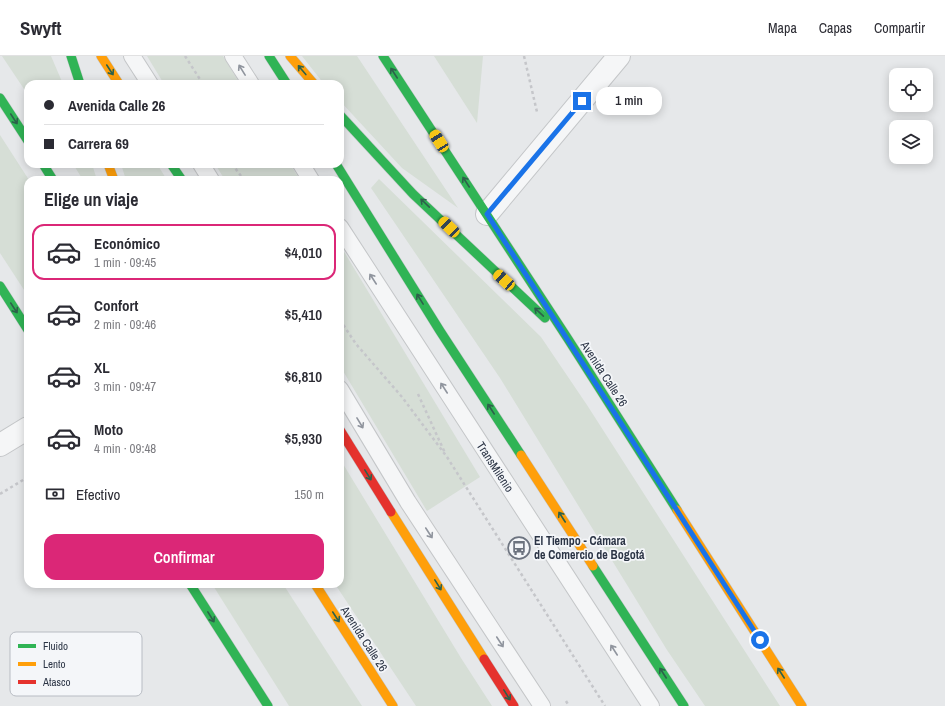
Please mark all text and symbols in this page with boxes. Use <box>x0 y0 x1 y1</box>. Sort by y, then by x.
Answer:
text: Swyft <box>20 15 62 41</box>
text: Mapa <box>768 19 797 37</box>
text: Capas <box>819 19 852 37</box>
text: Compartir <box>874 19 925 37</box>
one-way arrow <box>106 64 114 75</box>
one-way arrow <box>238 65 246 76</box>
one-way arrow <box>297 65 306 76</box>
one-way arrow <box>390 68 398 79</box>
map controls <box>889 68 933 164</box>
button: locate <box>889 68 933 112</box>
callout: 1 min <box>596 87 662 115</box>
route end <box>573 92 591 110</box>
text: 1 min <box>615 92 643 109</box>
text: Avenida Calle 26 <box>68 95 165 116</box>
one-way arrow <box>10 114 18 125</box>
button: layers <box>889 120 933 164</box>
car <box>427 128 451 154</box>
text: Carrera 69 <box>68 133 129 154</box>
one-way arrow <box>461 176 470 187</box>
text: Elige un viaje <box>44 187 138 212</box>
one-way arrow <box>420 198 430 208</box>
car <box>436 214 462 240</box>
text: Económico <box>94 233 160 254</box>
icon: car <box>46 234 82 270</box>
text: $4,010 <box>284 242 322 263</box>
text: 1 min · 09:45 <box>94 254 156 271</box>
car <box>491 268 517 292</box>
one-way arrow <box>369 274 377 285</box>
one-way arrow <box>416 293 424 305</box>
text: Confort <box>94 295 138 316</box>
icon: car <box>46 296 82 332</box>
one-way arrow <box>10 302 18 313</box>
text: $5,410 <box>284 304 322 325</box>
one-way arrow <box>534 308 544 317</box>
text: 2 min · 09:46 <box>94 316 156 333</box>
street label: Avenida Calle 26 <box>576 337 631 410</box>
text: XL <box>94 357 110 378</box>
icon: car <box>46 358 82 394</box>
text: $6,810 <box>284 366 322 387</box>
text: 3 min · 09:47 <box>94 378 156 395</box>
one-way arrow <box>440 383 448 394</box>
one-way arrow <box>486 403 495 414</box>
one-way arrow <box>357 417 365 429</box>
text: Moto <box>94 419 123 440</box>
icon: car <box>46 420 82 456</box>
text: $5,930 <box>284 428 322 449</box>
street label: TransMilenio <box>473 439 517 495</box>
text: 4 min · 09:48 <box>94 440 156 457</box>
one-way arrow <box>365 469 373 481</box>
icon: cash <box>44 483 66 505</box>
text: Efectivo <box>76 484 120 505</box>
text: 150 m <box>294 486 324 503</box>
one-way arrow <box>557 512 566 523</box>
one-way arrow <box>425 527 433 538</box>
place label: El Tiempo - Cámara de Comercio de Bogotá <box>534 533 645 563</box>
button: Confirmar <box>44 534 324 580</box>
bus stop icon: El Tiempo - Cámara de Comercio de Bogotá <box>506 535 532 561</box>
one-way arrow <box>434 579 442 590</box>
street label: Avenida Calle 26 <box>336 602 391 675</box>
one-way arrow <box>208 611 216 623</box>
one-way arrow <box>332 611 340 623</box>
route start <box>751 631 769 649</box>
legend <box>10 632 142 696</box>
one-way arrow <box>496 636 504 647</box>
text: Fluido <box>43 639 68 653</box>
one-way arrow <box>610 645 618 656</box>
text: Lento <box>43 657 66 671</box>
one-way arrow <box>659 668 667 679</box>
one-way arrow <box>777 668 785 679</box>
text: Atasco <box>42 675 71 689</box>
one-way arrow <box>504 689 512 701</box>

